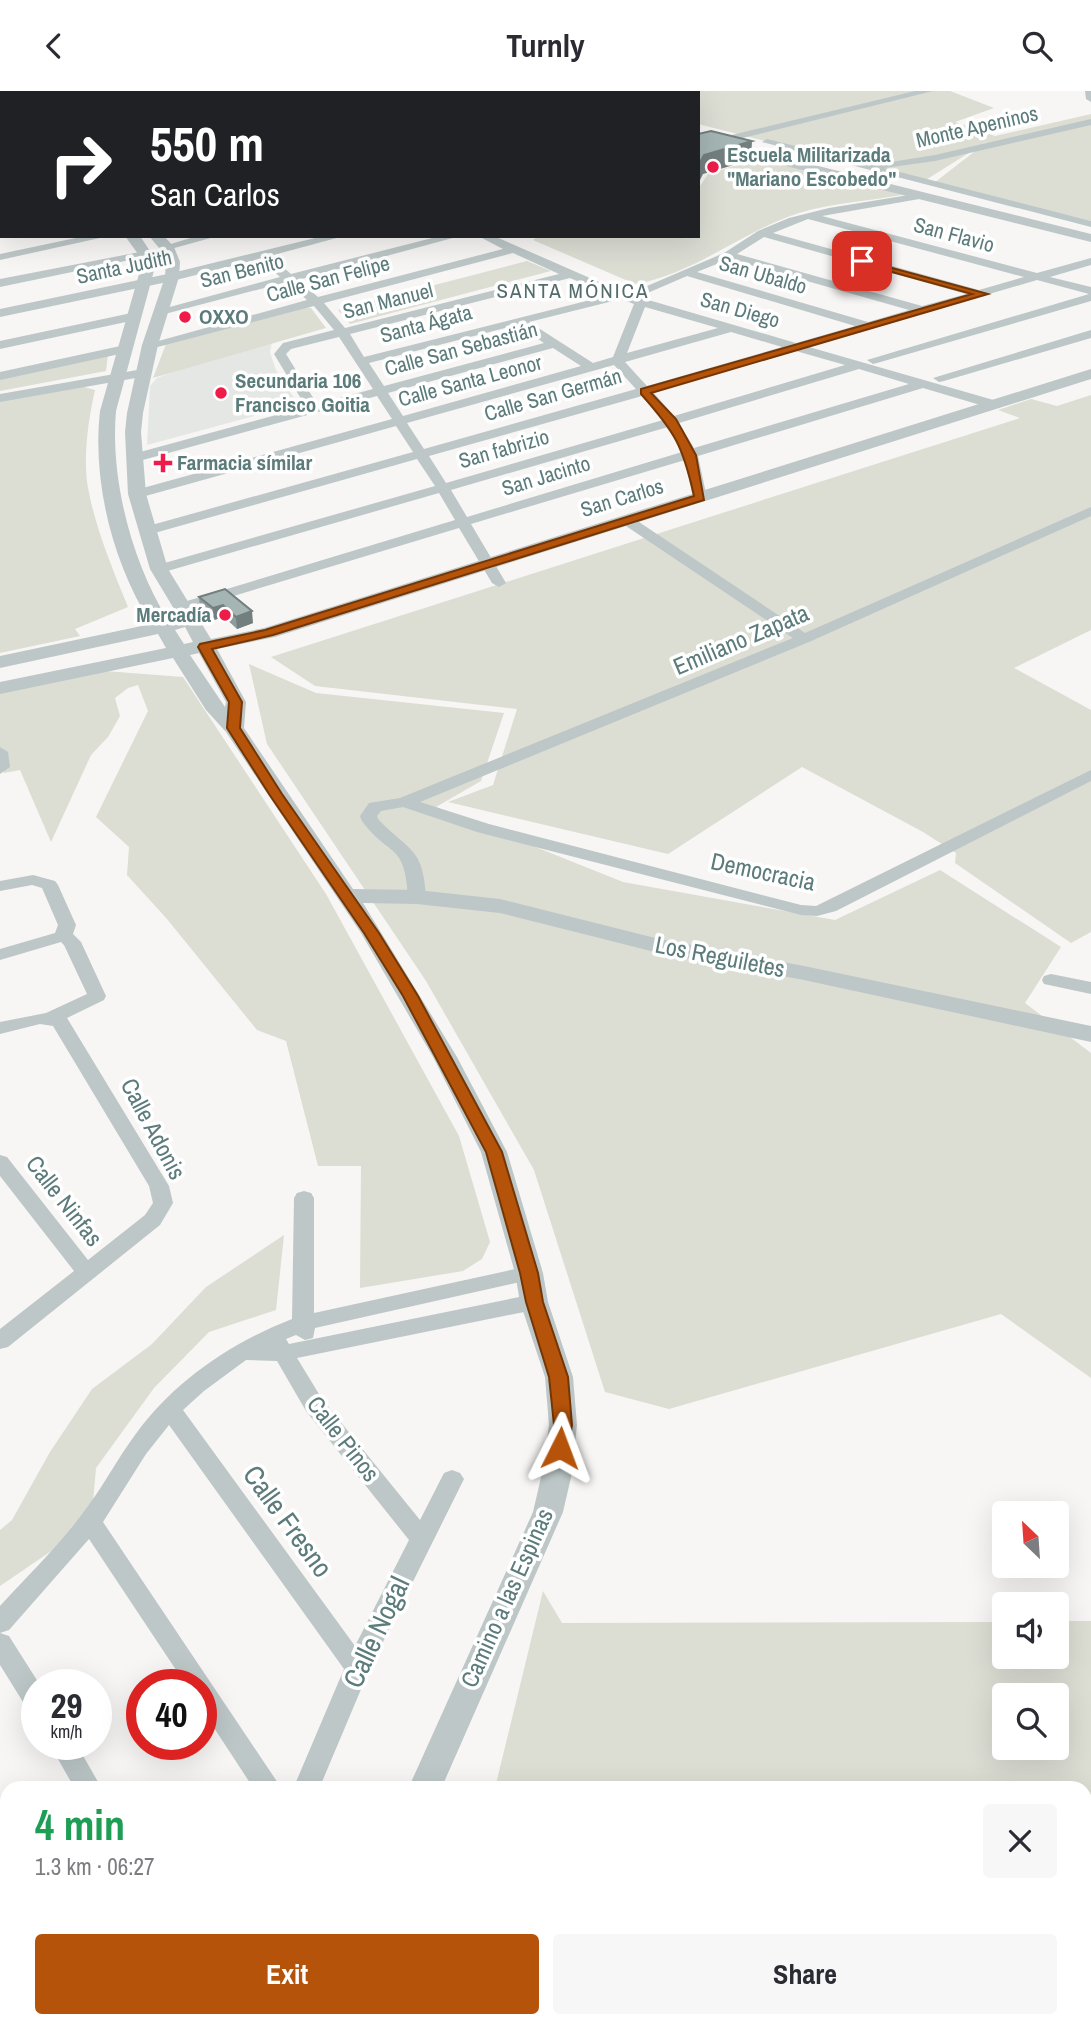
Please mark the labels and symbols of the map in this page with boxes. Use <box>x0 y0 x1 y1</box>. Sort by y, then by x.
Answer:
street label: Monte Apeninos <box>913 98 1041 155</box>
place label: Escuela Militarizada "Mariano Escobedo" <box>727 140 896 193</box>
marker: Escuela Militarizada "Mariano Escobedo" <box>705 159 721 175</box>
street label: San Flavio <box>911 210 998 259</box>
pin <box>832 231 892 291</box>
street label: Santa Judith <box>74 242 174 291</box>
street label: San Benito <box>197 246 287 295</box>
street label: Calle San Felipe <box>263 248 393 309</box>
street label: San Ubaldo <box>716 248 810 301</box>
street label: San Manuel <box>340 275 436 326</box>
district label: SANTA MÓNICA <box>497 276 649 305</box>
street label: San Diego <box>697 284 783 335</box>
street label: Santa Ágata <box>377 297 475 350</box>
place label: OXXO <box>199 302 249 331</box>
marker: OXXO <box>177 309 193 325</box>
street label: Calle San Sebastián <box>381 314 540 383</box>
street label: Calle Santa Leonor <box>395 347 545 414</box>
street label: Calle San Germán <box>481 361 625 428</box>
place label: Secundaria 106 Francisco Goitia <box>235 366 370 419</box>
marker: Secundaria 106 Francisco Goitia <box>213 385 229 401</box>
street label: San fabrizio <box>455 422 552 475</box>
place label: Farmacia símilar <box>177 448 312 477</box>
street label: San Jacinto <box>498 448 594 503</box>
marker: Farmacia símilar <box>155 455 171 471</box>
street label: San Carlos <box>577 471 667 524</box>
street label: Emiliano Zapata <box>668 596 813 682</box>
place label: Mercadía <box>136 600 211 629</box>
marker: Mercadía <box>217 607 233 623</box>
street label: Democracia <box>708 844 818 898</box>
street label: Los Reguiletes <box>653 928 788 984</box>
street label: Calle Adonis <box>114 1072 194 1185</box>
street label: Calle Ninfas <box>19 1148 110 1252</box>
street label: Calle Pinos <box>300 1389 387 1488</box>
position arrow <box>523 1411 597 1485</box>
street label: Calle Fresno <box>234 1457 342 1585</box>
north arrow <box>992 1501 1069 1579</box>
street label: Camino a las Espinas <box>452 1503 560 1692</box>
street label: Calle Nogal <box>334 1570 418 1694</box>
speed limit sign: 40 <box>126 1669 217 1760</box>

